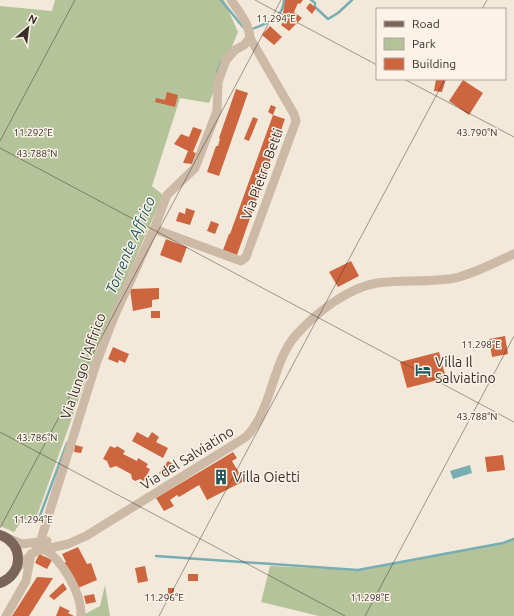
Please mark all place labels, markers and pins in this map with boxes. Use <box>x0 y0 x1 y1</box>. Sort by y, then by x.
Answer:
place label: Villa Il Salviatino <box>435 354 496 386</box>
hotel icon: Villa Il Salviatino <box>414 361 432 379</box>
building icon: Villa Oietti <box>212 468 230 486</box>
place label: Villa Oietti <box>233 469 300 485</box>

